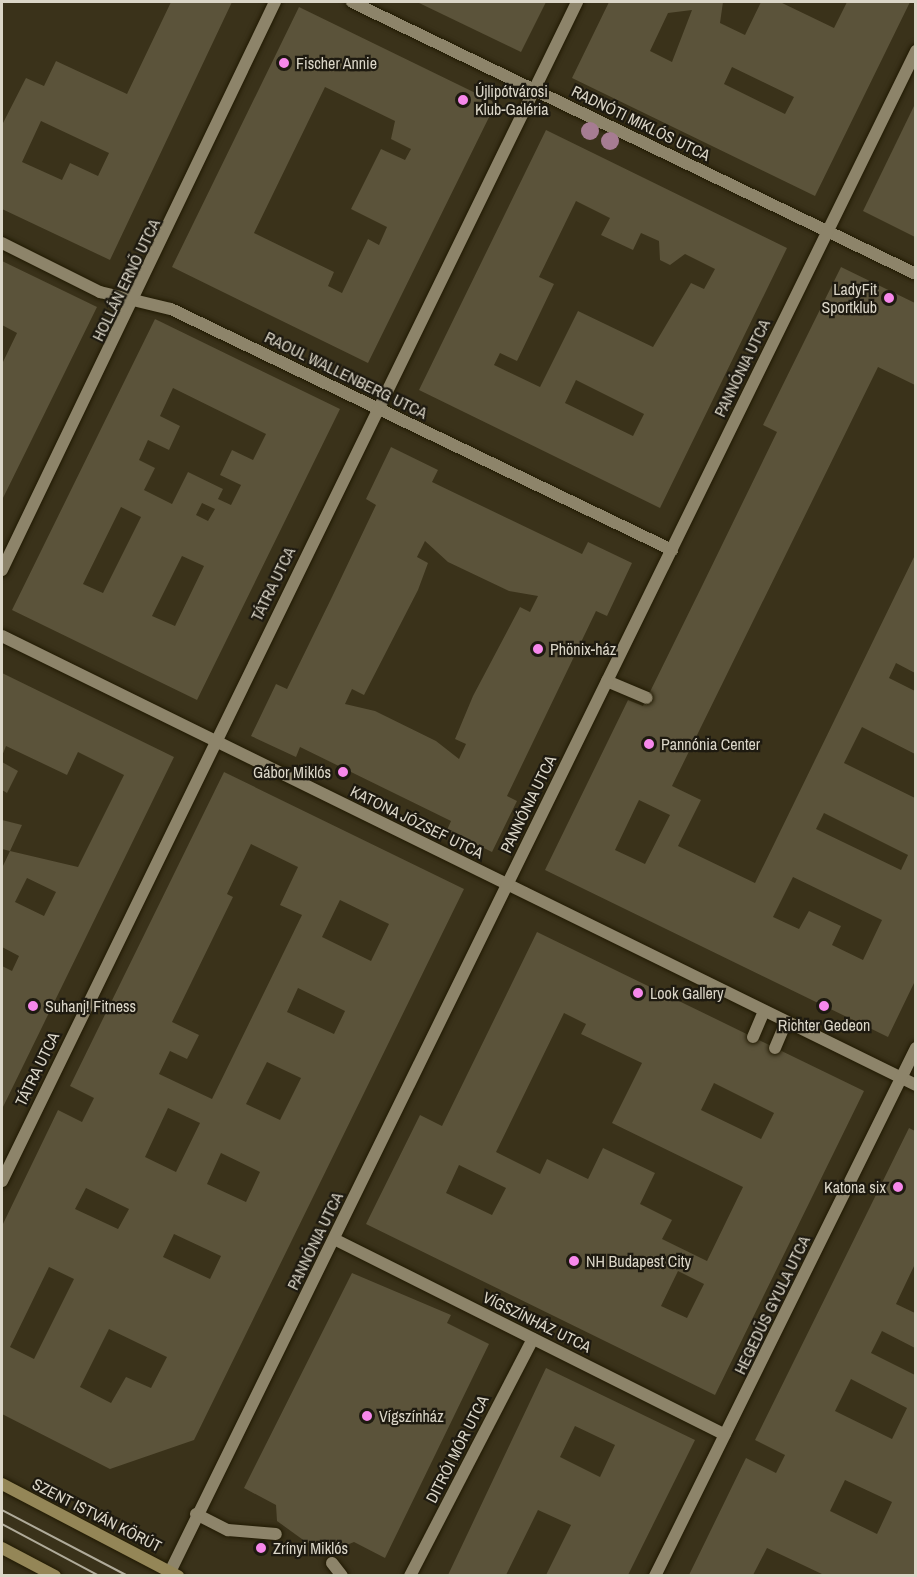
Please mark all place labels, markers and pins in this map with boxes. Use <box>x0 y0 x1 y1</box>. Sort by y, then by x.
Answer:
place label: Fischer Annie <box>296 53 378 73</box>
marker: Fischer Annie <box>277 56 291 70</box>
place label: Újlipótvárosi Klub-Galéria <box>475 81 549 119</box>
marker: Újlipótvárosi Klub-Galéria <box>456 93 470 107</box>
place label: LadyFit Sportklub <box>822 279 877 317</box>
marker: LadyFit Sportklub <box>882 291 896 305</box>
place label: Phönix-ház <box>550 639 616 659</box>
marker: Phönix-ház <box>531 642 545 656</box>
place label: Pannónia Center <box>661 734 760 754</box>
marker: Pannónia Center <box>642 737 656 751</box>
place label: Gábor Miklós <box>253 762 331 782</box>
marker: Gábor Miklós <box>336 765 350 779</box>
place label: Look Gallery <box>650 983 724 1003</box>
marker: Look Gallery <box>631 986 645 1000</box>
place label: Suhanj! Fitness <box>45 996 136 1016</box>
marker: Suhanj! Fitness <box>26 999 40 1013</box>
marker: Richter Gedeon <box>817 999 831 1013</box>
place label: Richter Gedeon <box>778 1015 870 1035</box>
place label: Katona six <box>824 1177 886 1197</box>
marker: Katona six <box>891 1180 905 1194</box>
place label: NH Budapest City <box>586 1251 691 1271</box>
marker: NH Budapest City <box>567 1254 581 1268</box>
place label: Vígszínház <box>379 1406 444 1426</box>
marker: Vígszínház <box>360 1409 374 1423</box>
place label: Zrínyi Miklós <box>273 1538 348 1558</box>
marker: Zrínyi Miklós <box>254 1541 268 1555</box>

